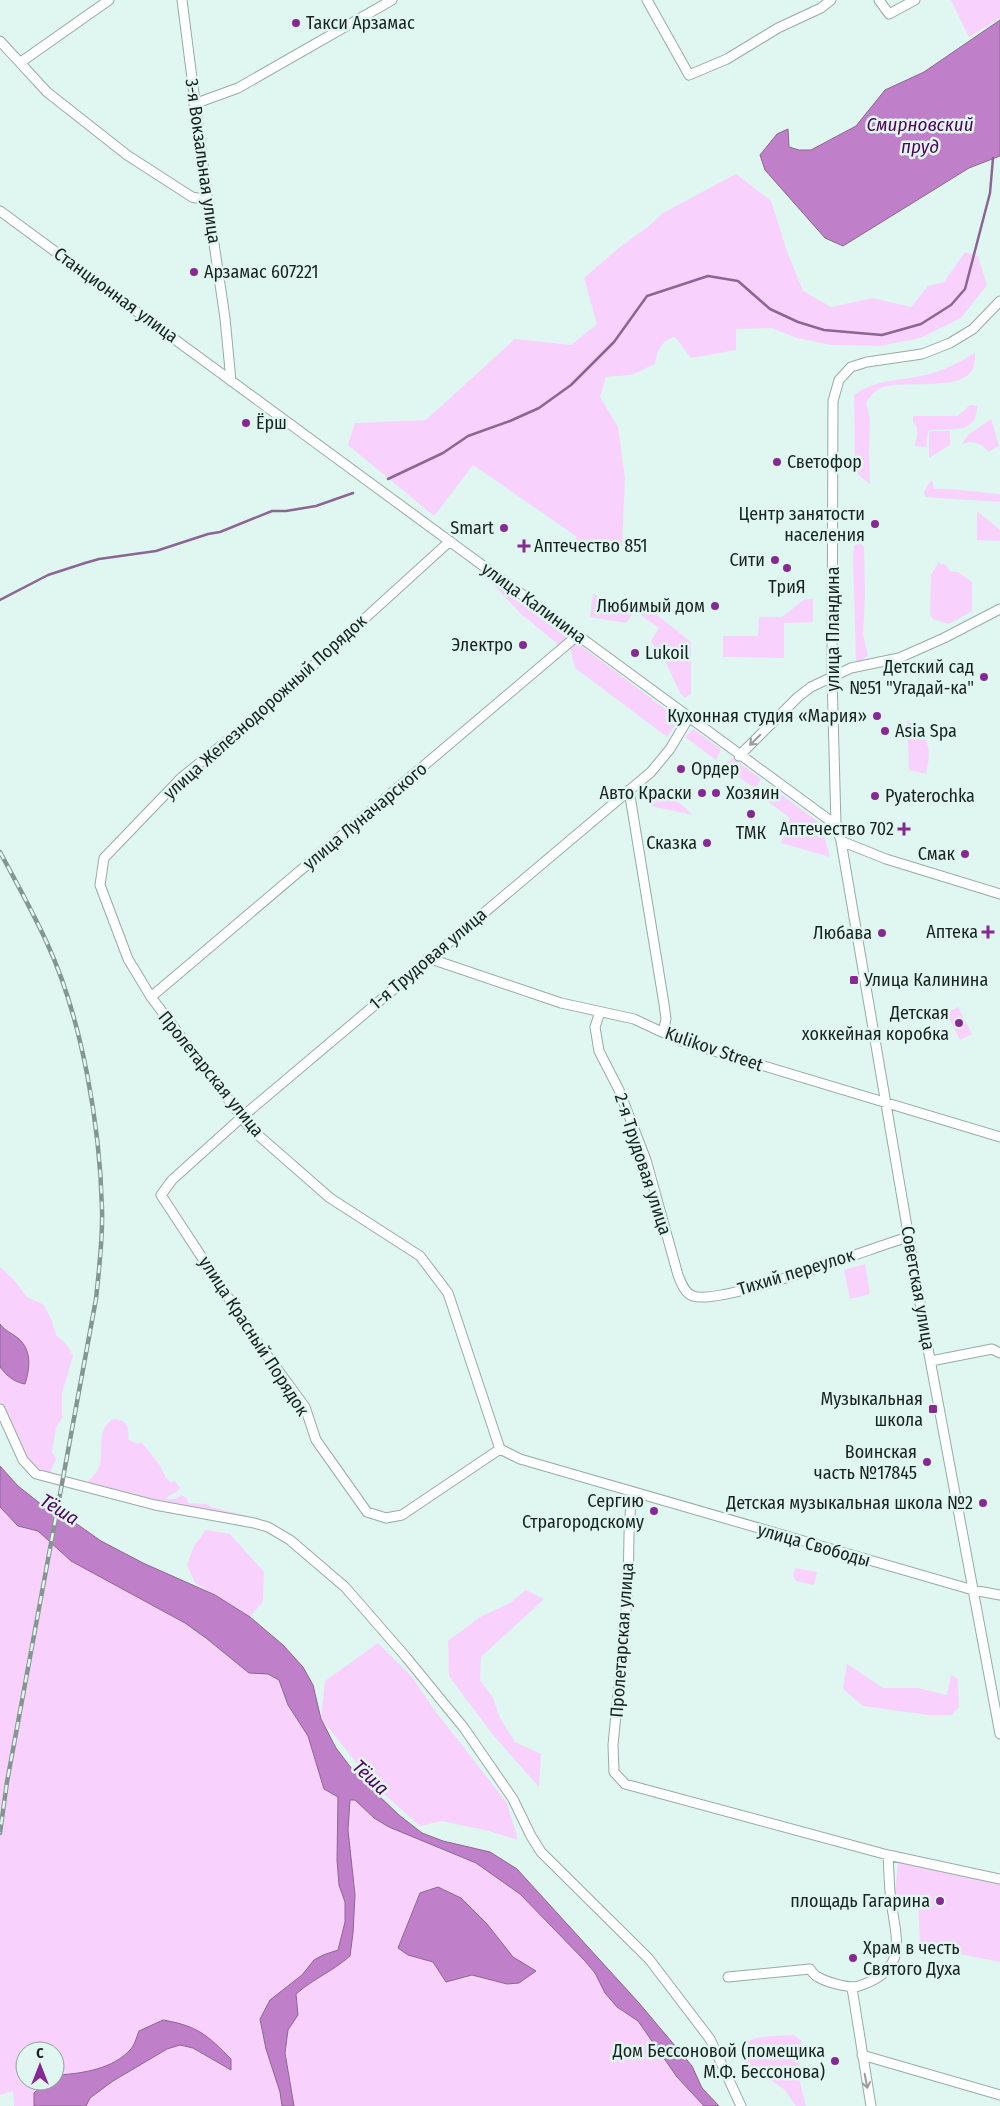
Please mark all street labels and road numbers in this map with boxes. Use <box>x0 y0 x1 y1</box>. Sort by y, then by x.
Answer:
street label: 3-я Вокзальная улица <box>181 77 225 245</box>
street label: Станционная улица <box>50 243 183 348</box>
street label: улица Калинина <box>477 558 591 649</box>
street label: улица Пландина <box>822 566 844 692</box>
street label: улица Железнодорожный Порядок <box>159 610 371 804</box>
street label: улица Луначарского <box>299 758 431 874</box>
street label: 1-я Трудовая улица <box>365 903 491 1015</box>
street label: Пролетарская улица <box>154 1007 269 1141</box>
street label: Kulikov Street <box>662 1022 766 1076</box>
street label: 2-я Трудовая улица <box>610 1090 676 1238</box>
street label: Советская улица <box>896 1224 940 1352</box>
street label: Тихий переулок <box>735 1244 857 1300</box>
street label: улица Красный Порядок <box>194 1252 314 1420</box>
street label: улица Свободы <box>755 1518 873 1572</box>
street label: Пролетарская улица <box>606 1562 638 1718</box>

